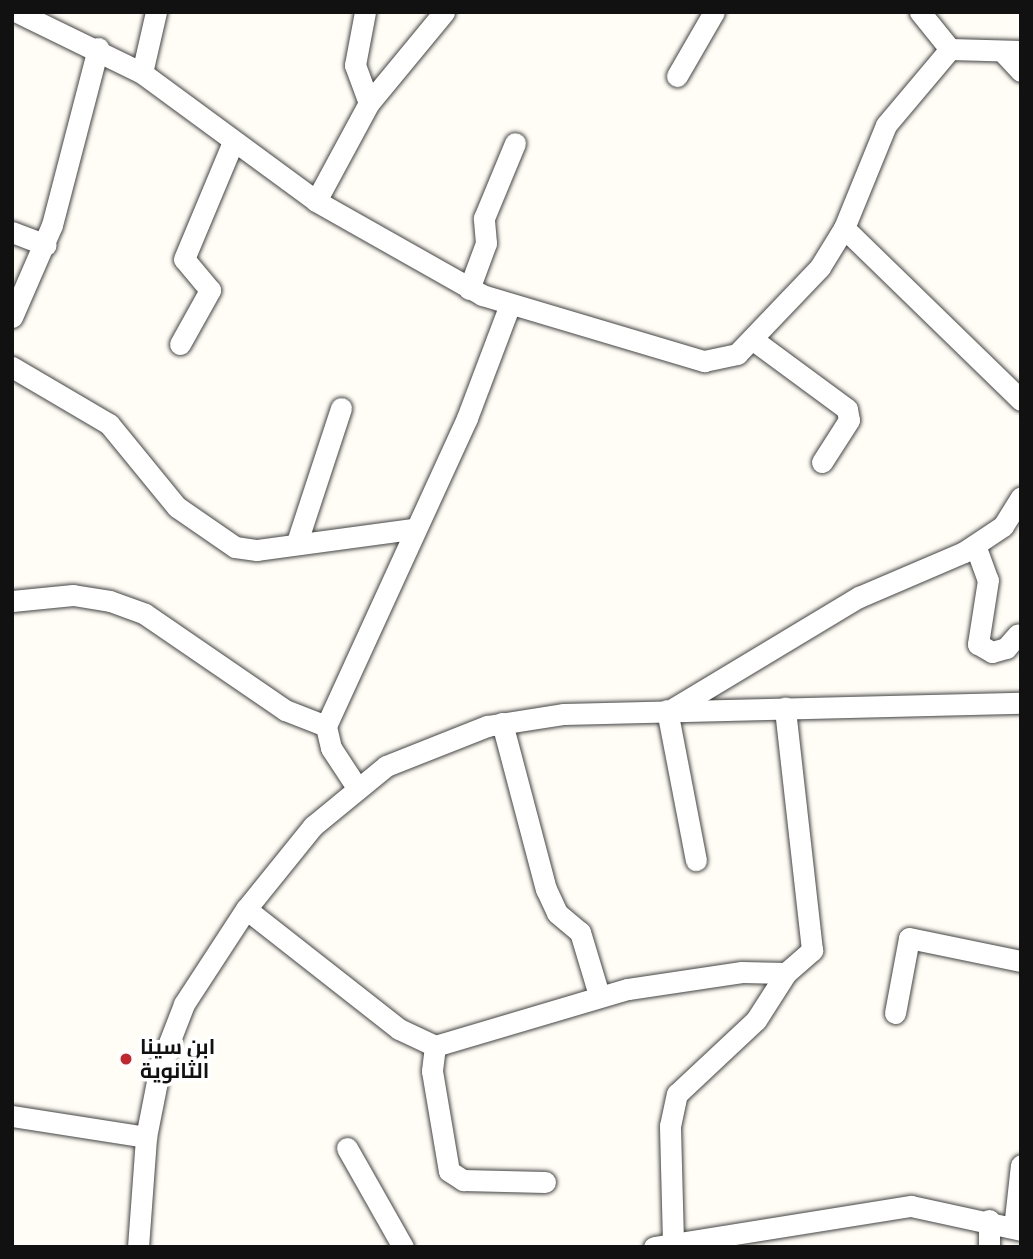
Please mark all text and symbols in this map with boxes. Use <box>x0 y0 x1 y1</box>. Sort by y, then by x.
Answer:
place label: ابن سينا الثانوية <box>140 1034 215 1084</box>
marker: ابن سينا الثانوية <box>118 1051 134 1067</box>

